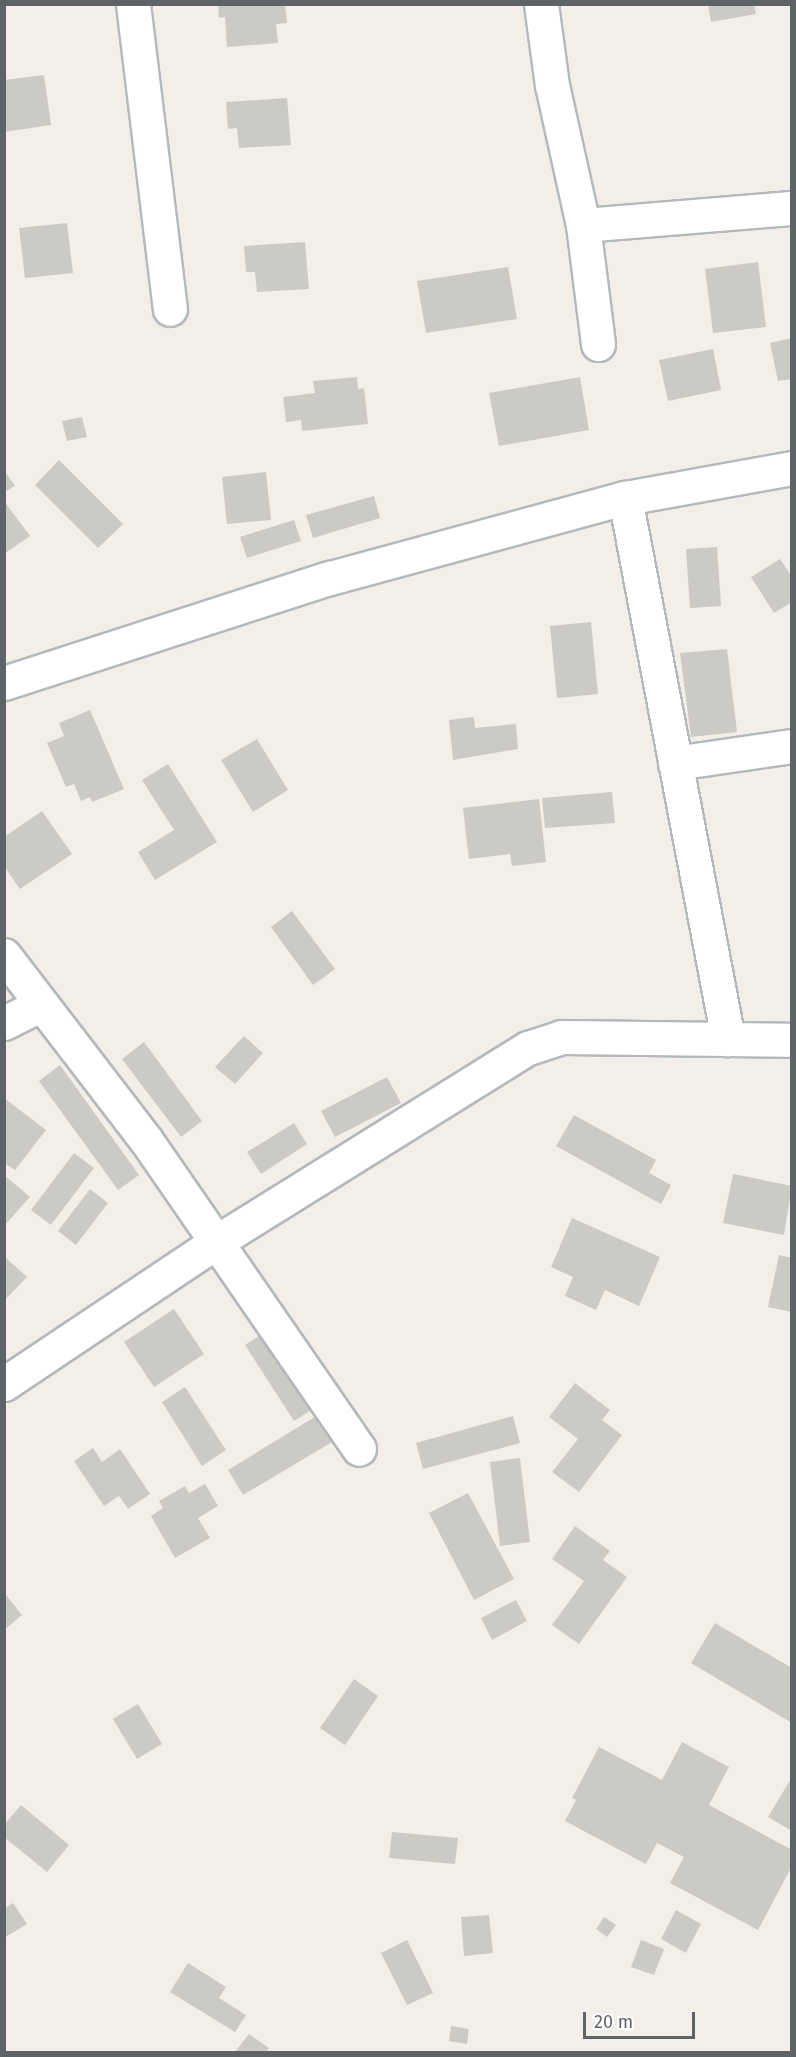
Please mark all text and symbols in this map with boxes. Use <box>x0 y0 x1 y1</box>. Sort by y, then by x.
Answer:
scale bar <box>586 2000 698 2038</box>
text: 20 m <box>594 2011 633 2033</box>

